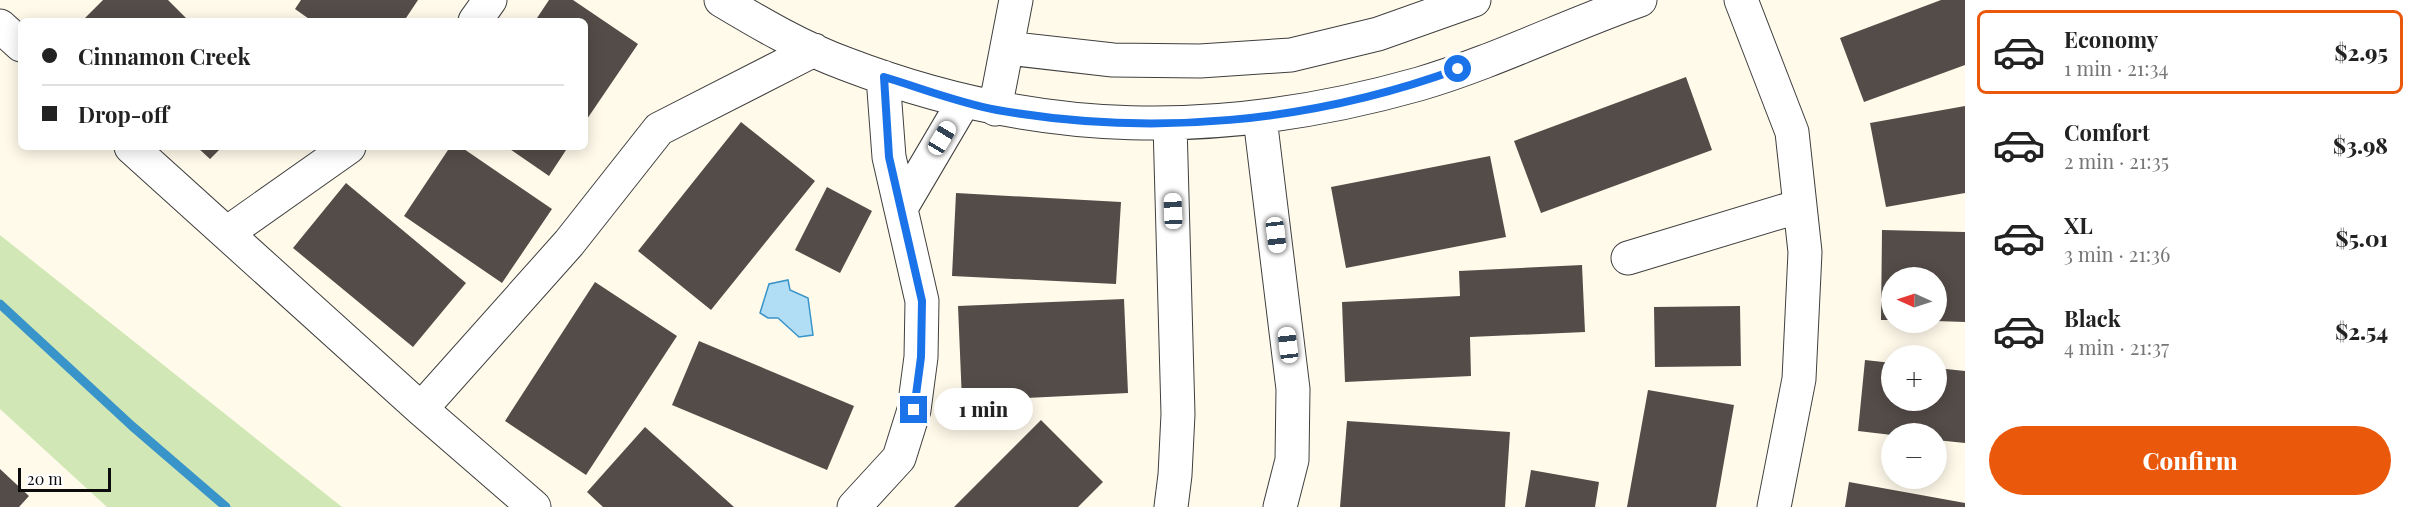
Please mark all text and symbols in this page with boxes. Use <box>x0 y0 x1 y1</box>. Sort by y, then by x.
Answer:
text: Economy <box>2064 24 2158 54</box>
icon: car <box>1992 25 2046 79</box>
text: $2.95 <box>2334 37 2388 67</box>
text: Cinnamon Creek <box>78 41 250 71</box>
text: 1 min · 21:34 <box>2064 54 2168 81</box>
route start <box>1444 55 1471 82</box>
text: Drop-off <box>78 99 169 129</box>
text: Comfort <box>2064 117 2150 147</box>
car <box>925 118 959 158</box>
icon: car <box>1992 118 2046 172</box>
text: $3.98 <box>2333 130 2388 160</box>
text: 2 min · 21:35 <box>2064 147 2169 174</box>
car <box>1163 193 1183 229</box>
text: XL <box>2064 210 2093 240</box>
icon: car <box>1992 211 2046 265</box>
car <box>1265 216 1287 254</box>
text: $5.01 <box>2335 223 2388 253</box>
text: 3 min · 21:36 <box>2064 240 2170 267</box>
north arrow <box>1881 267 1947 333</box>
map controls <box>1881 267 1947 489</box>
text: Black <box>2064 303 2121 333</box>
icon: car <box>1992 304 2046 358</box>
text: $2.54 <box>2335 316 2388 346</box>
car <box>1277 326 1299 364</box>
text: 4 min · 21:37 <box>2064 333 2169 360</box>
button: + <box>1881 345 1947 411</box>
callout: 1 min <box>935 389 1034 431</box>
text: 1 min <box>959 395 1008 422</box>
route end <box>900 396 927 423</box>
button: − <box>1881 423 1947 489</box>
button: Confirm <box>1989 426 2391 495</box>
scale bar <box>18 465 111 492</box>
text: 20 m <box>27 468 62 489</box>

